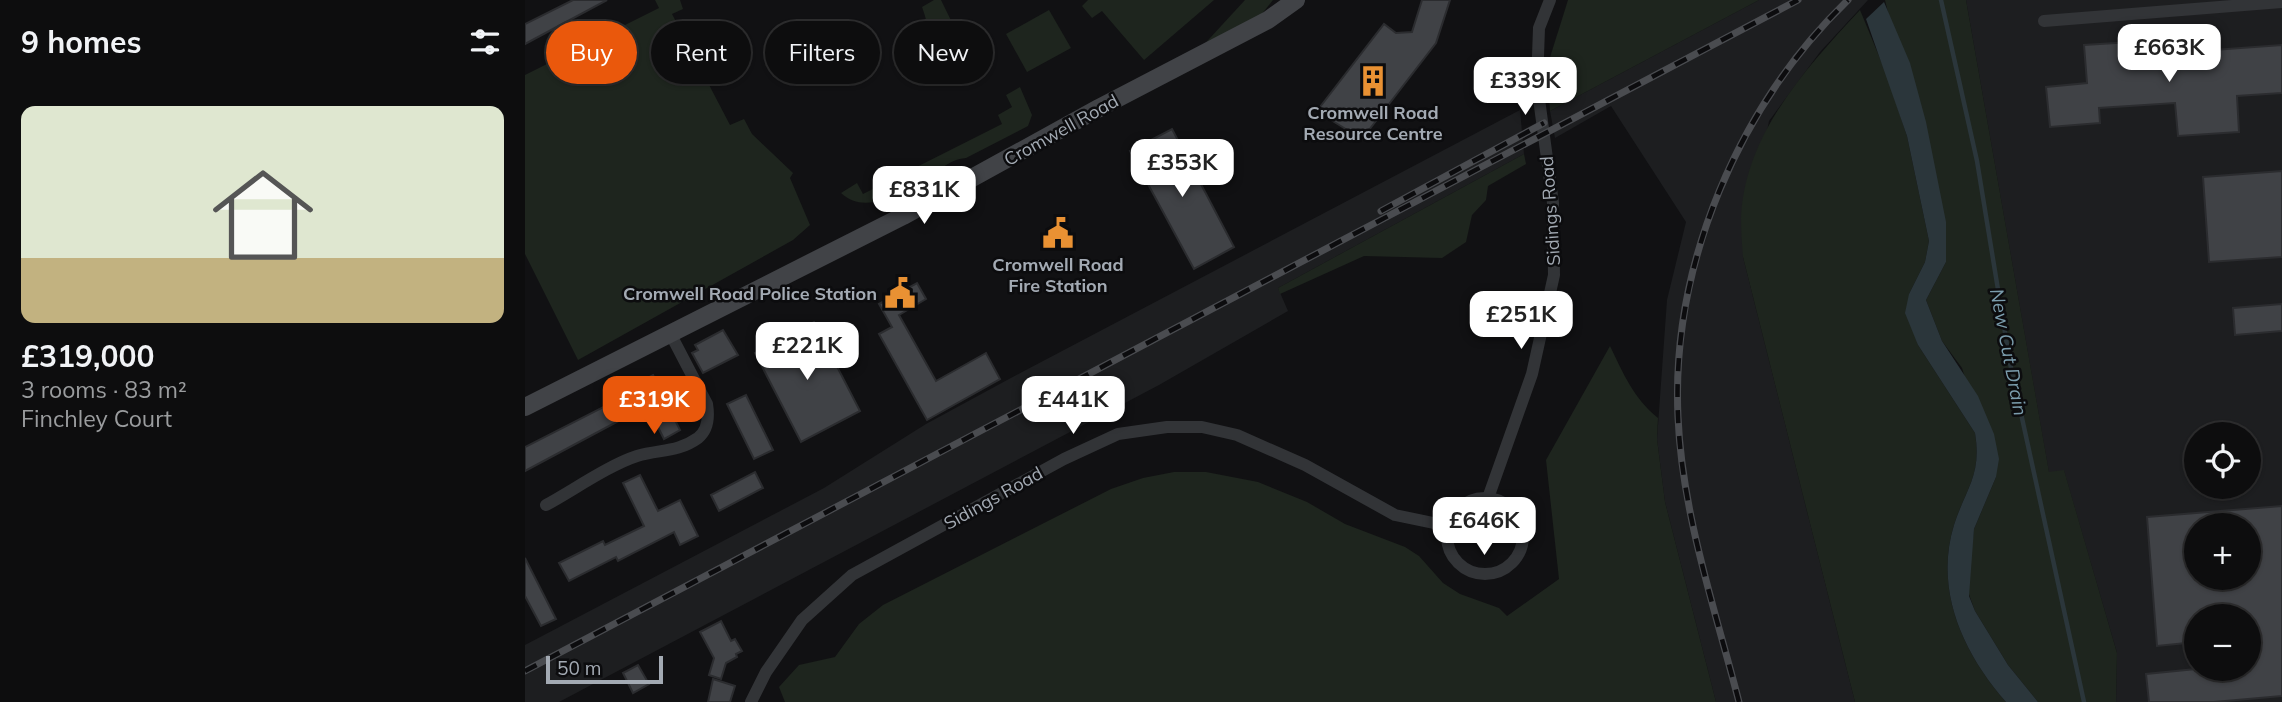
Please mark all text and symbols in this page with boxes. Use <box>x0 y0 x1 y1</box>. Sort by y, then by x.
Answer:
chip: Buy <box>546 21 637 84</box>
chip: Rent <box>651 21 751 84</box>
chip: Filters <box>765 21 880 84</box>
chip: New <box>894 21 993 84</box>
text: 9 homes <box>21 23 142 61</box>
icon: filters <box>466 23 504 61</box>
pin: £663K <box>2120 24 2218 84</box>
text: £663K <box>2134 32 2204 61</box>
pin: £339K <box>1476 58 1574 117</box>
building icon: Cromwell Road Resource Centre <box>1356 64 1390 98</box>
text: £339K <box>1490 65 1560 94</box>
street label: Cromwell Road <box>1000 89 1122 171</box>
place label: Cromwell Road Resource Centre <box>1303 101 1443 145</box>
pin: £353K <box>1133 140 1231 199</box>
text: £353K <box>1147 147 1217 176</box>
icon: home <box>200 152 326 278</box>
street label: Sidings Road <box>1535 155 1565 267</box>
pin: £831K <box>875 166 973 226</box>
text: £831K <box>889 174 959 203</box>
public building icon: Cromwell Road Fire Station <box>1041 216 1075 250</box>
place label: Cromwell Road Fire Station <box>992 253 1124 297</box>
public building icon: Cromwell Road Police Station <box>883 276 917 310</box>
place label: Cromwell Road Police Station <box>623 282 877 305</box>
water label: New Cut Drain <box>1985 286 2033 418</box>
pin: £251K <box>1472 292 1570 351</box>
text: £251K <box>1486 299 1556 328</box>
pin: £221K <box>758 322 856 382</box>
text: £221K <box>772 330 842 359</box>
text: £319,000 <box>21 337 154 375</box>
text: 3 rooms · 83 m² <box>21 375 187 404</box>
pin: £319K <box>605 376 703 436</box>
pin: £441K <box>1024 376 1122 436</box>
text: £319K <box>619 384 689 413</box>
text: £441K <box>1038 384 1108 413</box>
text: Finchley Court <box>21 404 172 433</box>
map controls <box>2184 422 2261 681</box>
button: locate <box>2184 422 2261 499</box>
street label: Sidings Road <box>939 461 1047 535</box>
pin: £646K <box>1435 498 1533 557</box>
text: £646K <box>1449 505 1519 534</box>
button: + <box>2184 513 2261 590</box>
button: − <box>2184 604 2261 681</box>
scale bar <box>546 653 663 685</box>
text: 50 m <box>557 656 601 680</box>

